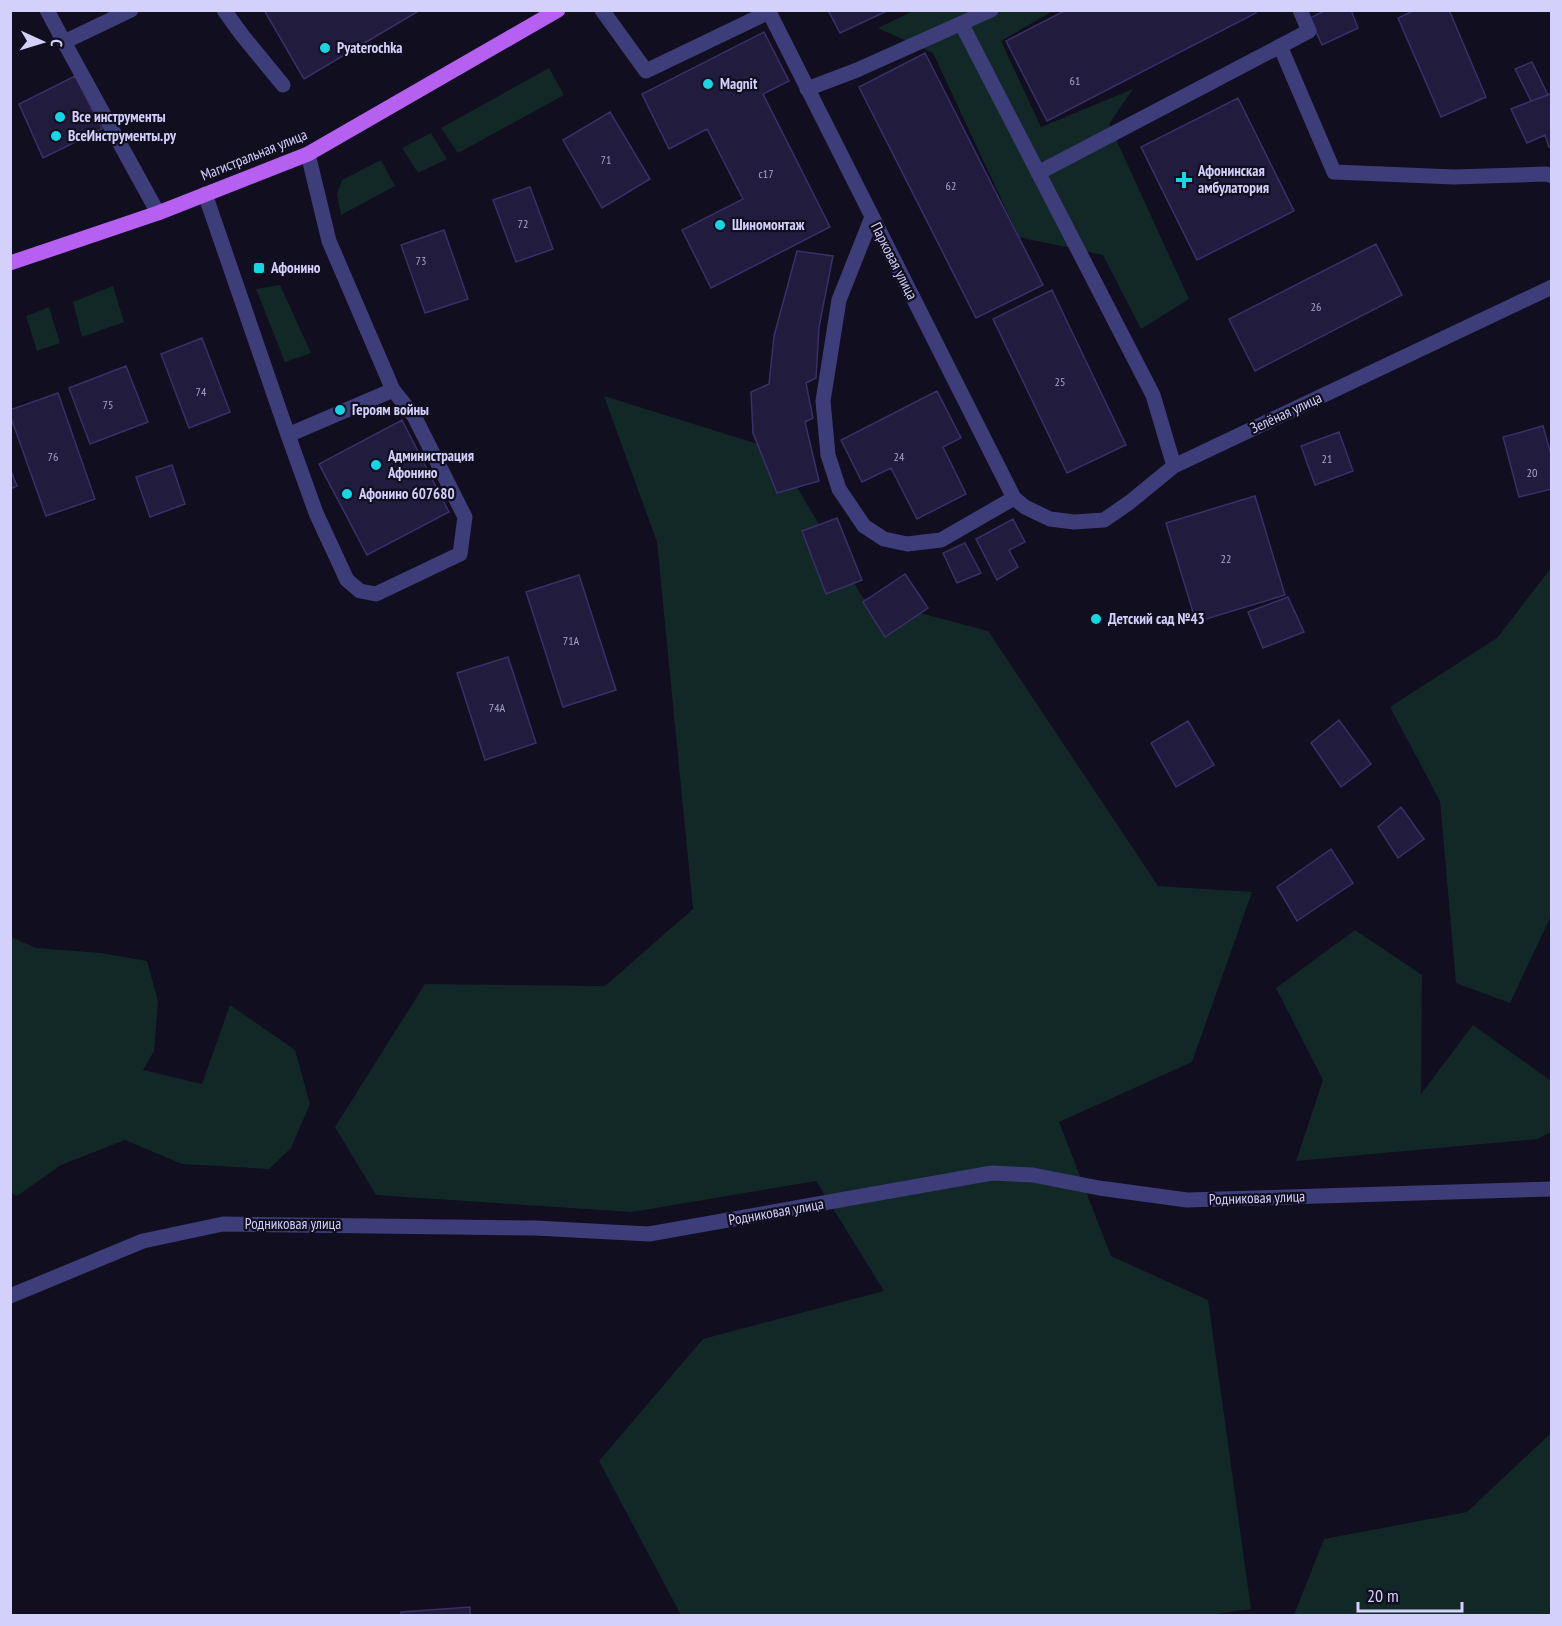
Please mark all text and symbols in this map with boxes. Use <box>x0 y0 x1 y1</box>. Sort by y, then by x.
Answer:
north arrow <box>12 12 72 72</box>
place label: Pyaterochka <box>337 38 403 57</box>
text: С <box>47 39 67 48</box>
marker: Pyaterochka <box>318 41 332 55</box>
house number: 61 <box>1070 73 1080 88</box>
place label: Magnit <box>720 74 758 93</box>
marker: Magnit <box>701 77 715 91</box>
place label: Все инструменты <box>72 107 166 126</box>
marker: Все инструменты <box>53 110 67 124</box>
street label: Магистральная улица <box>198 125 310 185</box>
place label: ВсеИнструменты.ру <box>68 126 177 145</box>
marker: ВсеИнструменты.ру <box>49 129 63 143</box>
house number: 71 <box>601 152 611 167</box>
place label: Афонинская амбулатория <box>1197 161 1269 197</box>
house number: с17 <box>758 166 774 181</box>
marker: Афонинская амбулатория <box>1175 171 1193 189</box>
house number: 62 <box>946 178 956 193</box>
place label: Шиномонтаж <box>732 215 805 234</box>
house number: 72 <box>518 216 528 231</box>
marker: Шиномонтаж <box>713 218 727 232</box>
street label: Парковая улица <box>867 219 922 303</box>
house number: 73 <box>416 253 426 268</box>
place label: Афонино <box>270 258 321 277</box>
marker: Афонино <box>252 261 266 275</box>
house number: 26 <box>1311 299 1321 314</box>
house number: 25 <box>1055 374 1065 389</box>
house number: 74 <box>196 384 207 399</box>
street label: Зелёная улица <box>1247 388 1325 437</box>
house number: 75 <box>103 397 113 412</box>
place label: Героям войны <box>352 400 429 419</box>
marker: Героям войны <box>333 403 347 417</box>
place label: Администрация Афонино <box>387 446 474 482</box>
house number: 76 <box>48 449 58 464</box>
house number: 24 <box>894 449 905 464</box>
house number: 21 <box>1322 451 1332 466</box>
marker: Администрация Афонино <box>369 458 383 472</box>
house number: 20 <box>1527 465 1537 480</box>
place label: Афонино 607680 <box>358 484 455 503</box>
marker: Афонино 607680 <box>340 487 354 501</box>
house number: 22 <box>1221 551 1231 566</box>
place label: Детский сад №43 <box>1108 609 1205 628</box>
marker: Детский сад №43 <box>1089 612 1103 626</box>
house number: 71А <box>563 633 580 648</box>
house number: 74А <box>489 700 506 715</box>
street label: Родниковая улица <box>1208 1186 1305 1209</box>
street label: Родниковая улица <box>727 1194 825 1229</box>
street label: Родниковая улица <box>245 1214 341 1233</box>
scale bar <box>1358 1575 1462 1613</box>
text: 20 m <box>1367 1584 1399 1607</box>

